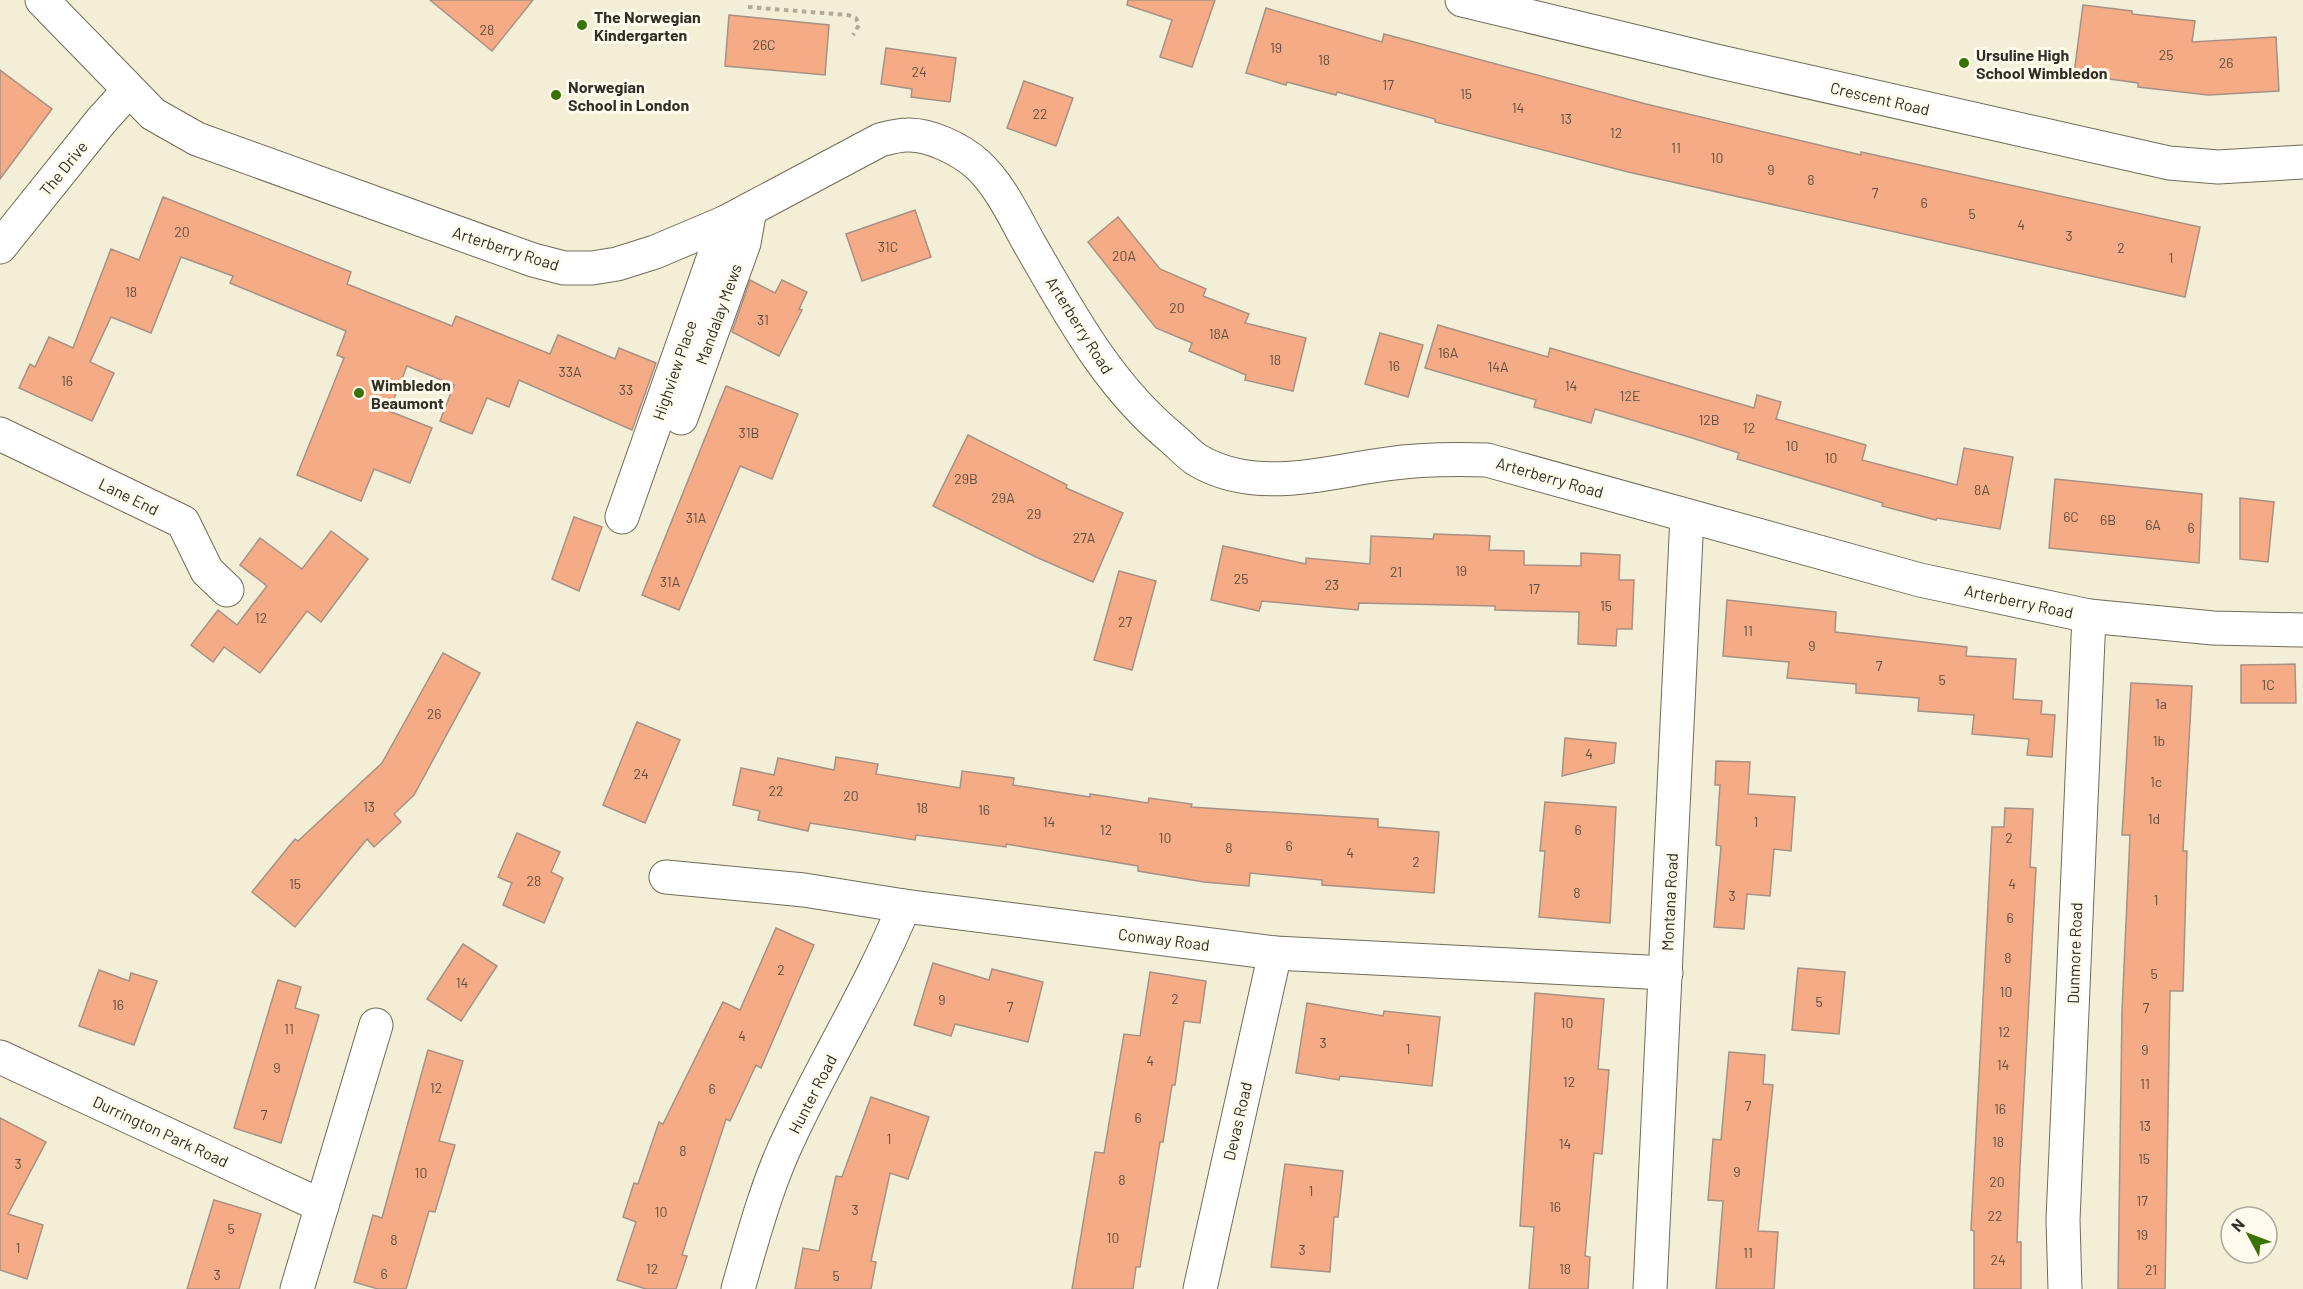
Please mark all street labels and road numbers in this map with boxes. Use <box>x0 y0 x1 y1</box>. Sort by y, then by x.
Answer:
street label: Crescent Road <box>1828 77 1932 119</box>
street label: The Drive <box>35 137 91 199</box>
street label: Arterberry Road <box>450 222 562 274</box>
street label: Mandalay Mews <box>691 261 745 367</box>
street label: Arterberry Road <box>1043 273 1117 377</box>
street label: Highview Place <box>648 318 700 422</box>
street label: Arterberry Road <box>1494 453 1606 501</box>
street label: Lane End <box>96 473 162 519</box>
street label: Arterberry Road <box>1963 580 2075 622</box>
street label: Montana Road <box>1657 852 1681 952</box>
street label: Dunmore Road <box>2063 902 2085 1004</box>
street label: Conway Road <box>1117 924 1211 954</box>
street label: Hunter Road <box>784 1051 840 1137</box>
street label: Devas Road <box>1219 1080 1255 1162</box>
street label: Durrington Park Road <box>90 1091 232 1171</box>

